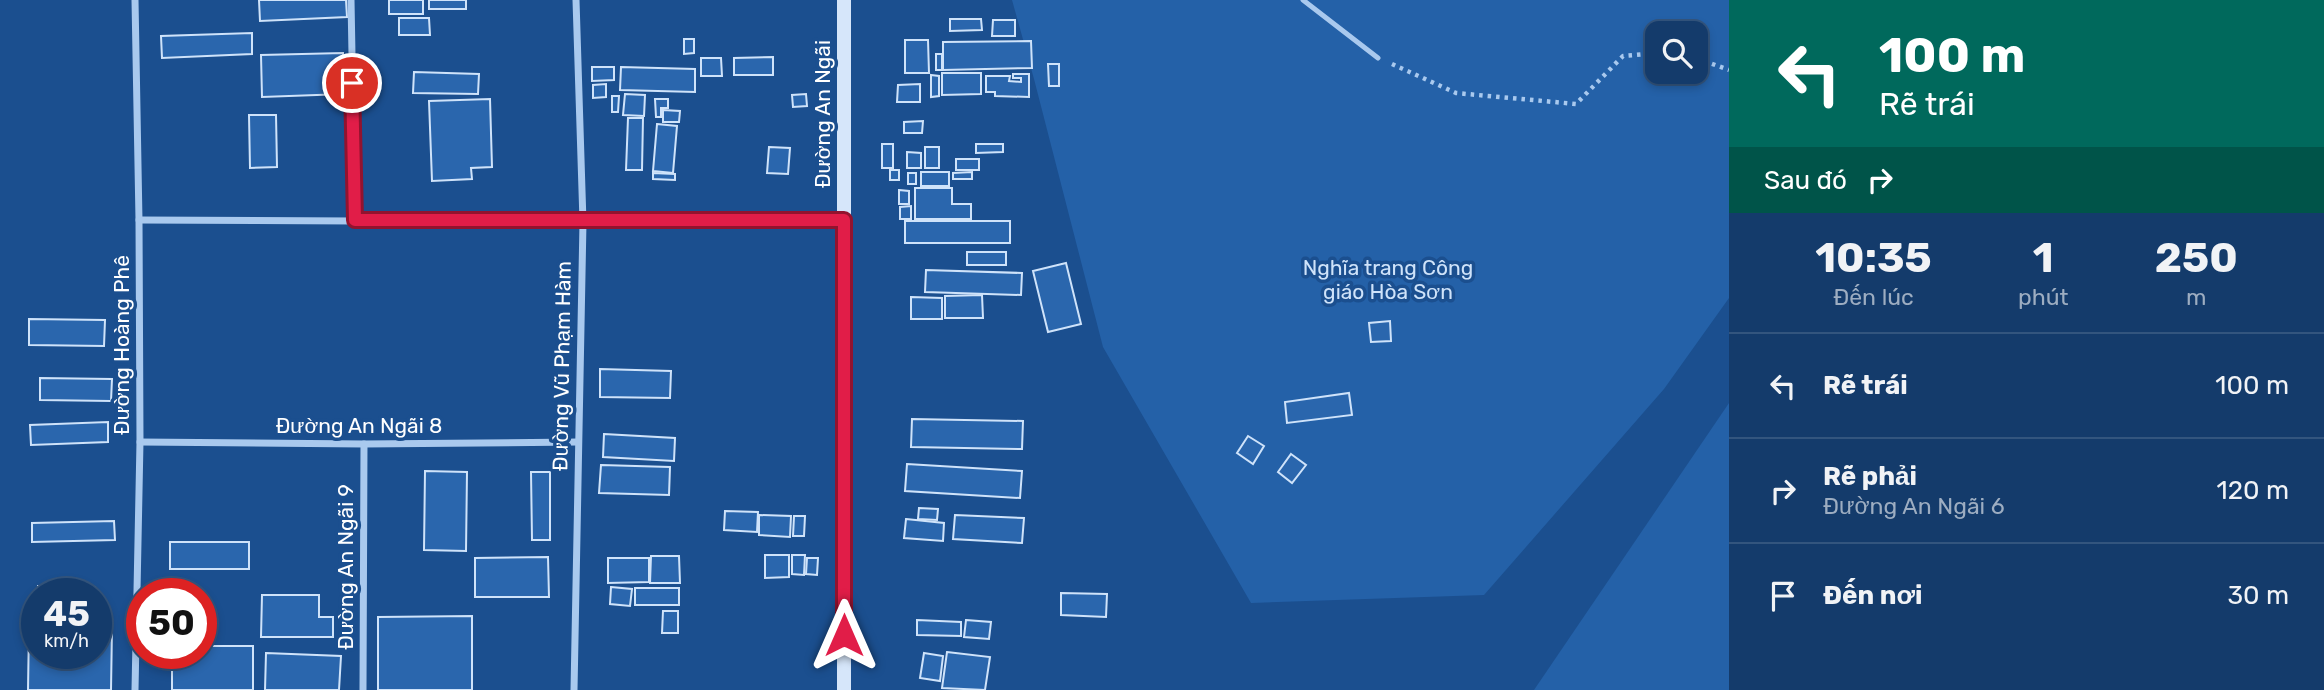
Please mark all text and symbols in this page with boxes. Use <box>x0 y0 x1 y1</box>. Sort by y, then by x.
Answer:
map controls <box>1645 21 1708 84</box>
button: search <box>1645 21 1708 84</box>
text: 100 m <box>1879 26 2025 84</box>
icon: left <box>1764 28 1855 119</box>
street label: Đường An Ngãi <box>810 40 835 188</box>
pin <box>322 53 382 113</box>
icon: arrive <box>333 64 371 102</box>
text: Rẽ trái <box>1879 85 1975 123</box>
icon: right <box>1861 161 1899 199</box>
text: Sau đó <box>1764 165 1847 196</box>
text: 10:35 <box>1815 233 1932 283</box>
text: 1 <box>2033 233 2054 283</box>
text: 250 <box>2155 233 2238 283</box>
street label: Đường Hoàng Phê <box>109 255 134 435</box>
park label: Nghĩa trang Công giáo Hòa Sơn <box>1303 255 1473 304</box>
street label: Đường Vũ Phạm Hàm <box>547 261 576 471</box>
text: Đến lúc <box>1833 283 1914 311</box>
text: phút <box>2018 283 2069 311</box>
text: m <box>2186 283 2206 311</box>
icon: left <box>1764 367 1802 405</box>
text: Rẽ trái <box>1823 370 1908 401</box>
text: 100 m <box>2215 370 2289 401</box>
street label: Đường An Ngãi 8 <box>276 413 442 438</box>
text: Rẽ phải <box>1823 461 1917 492</box>
icon: right <box>1764 472 1802 510</box>
text: 120 m <box>2217 475 2289 506</box>
street label: Đường An Ngãi 9 <box>333 484 358 650</box>
text: Đường An Ngãi 6 <box>1823 492 2005 520</box>
icon: arrive <box>1764 577 1802 615</box>
speed limit sign: 50 <box>126 578 217 669</box>
text: Đến nơi <box>1823 580 1922 611</box>
text: 30 m <box>2227 580 2289 611</box>
text: 45 <box>43 593 90 635</box>
position arrow <box>807 598 881 672</box>
text: km/h <box>44 630 89 652</box>

